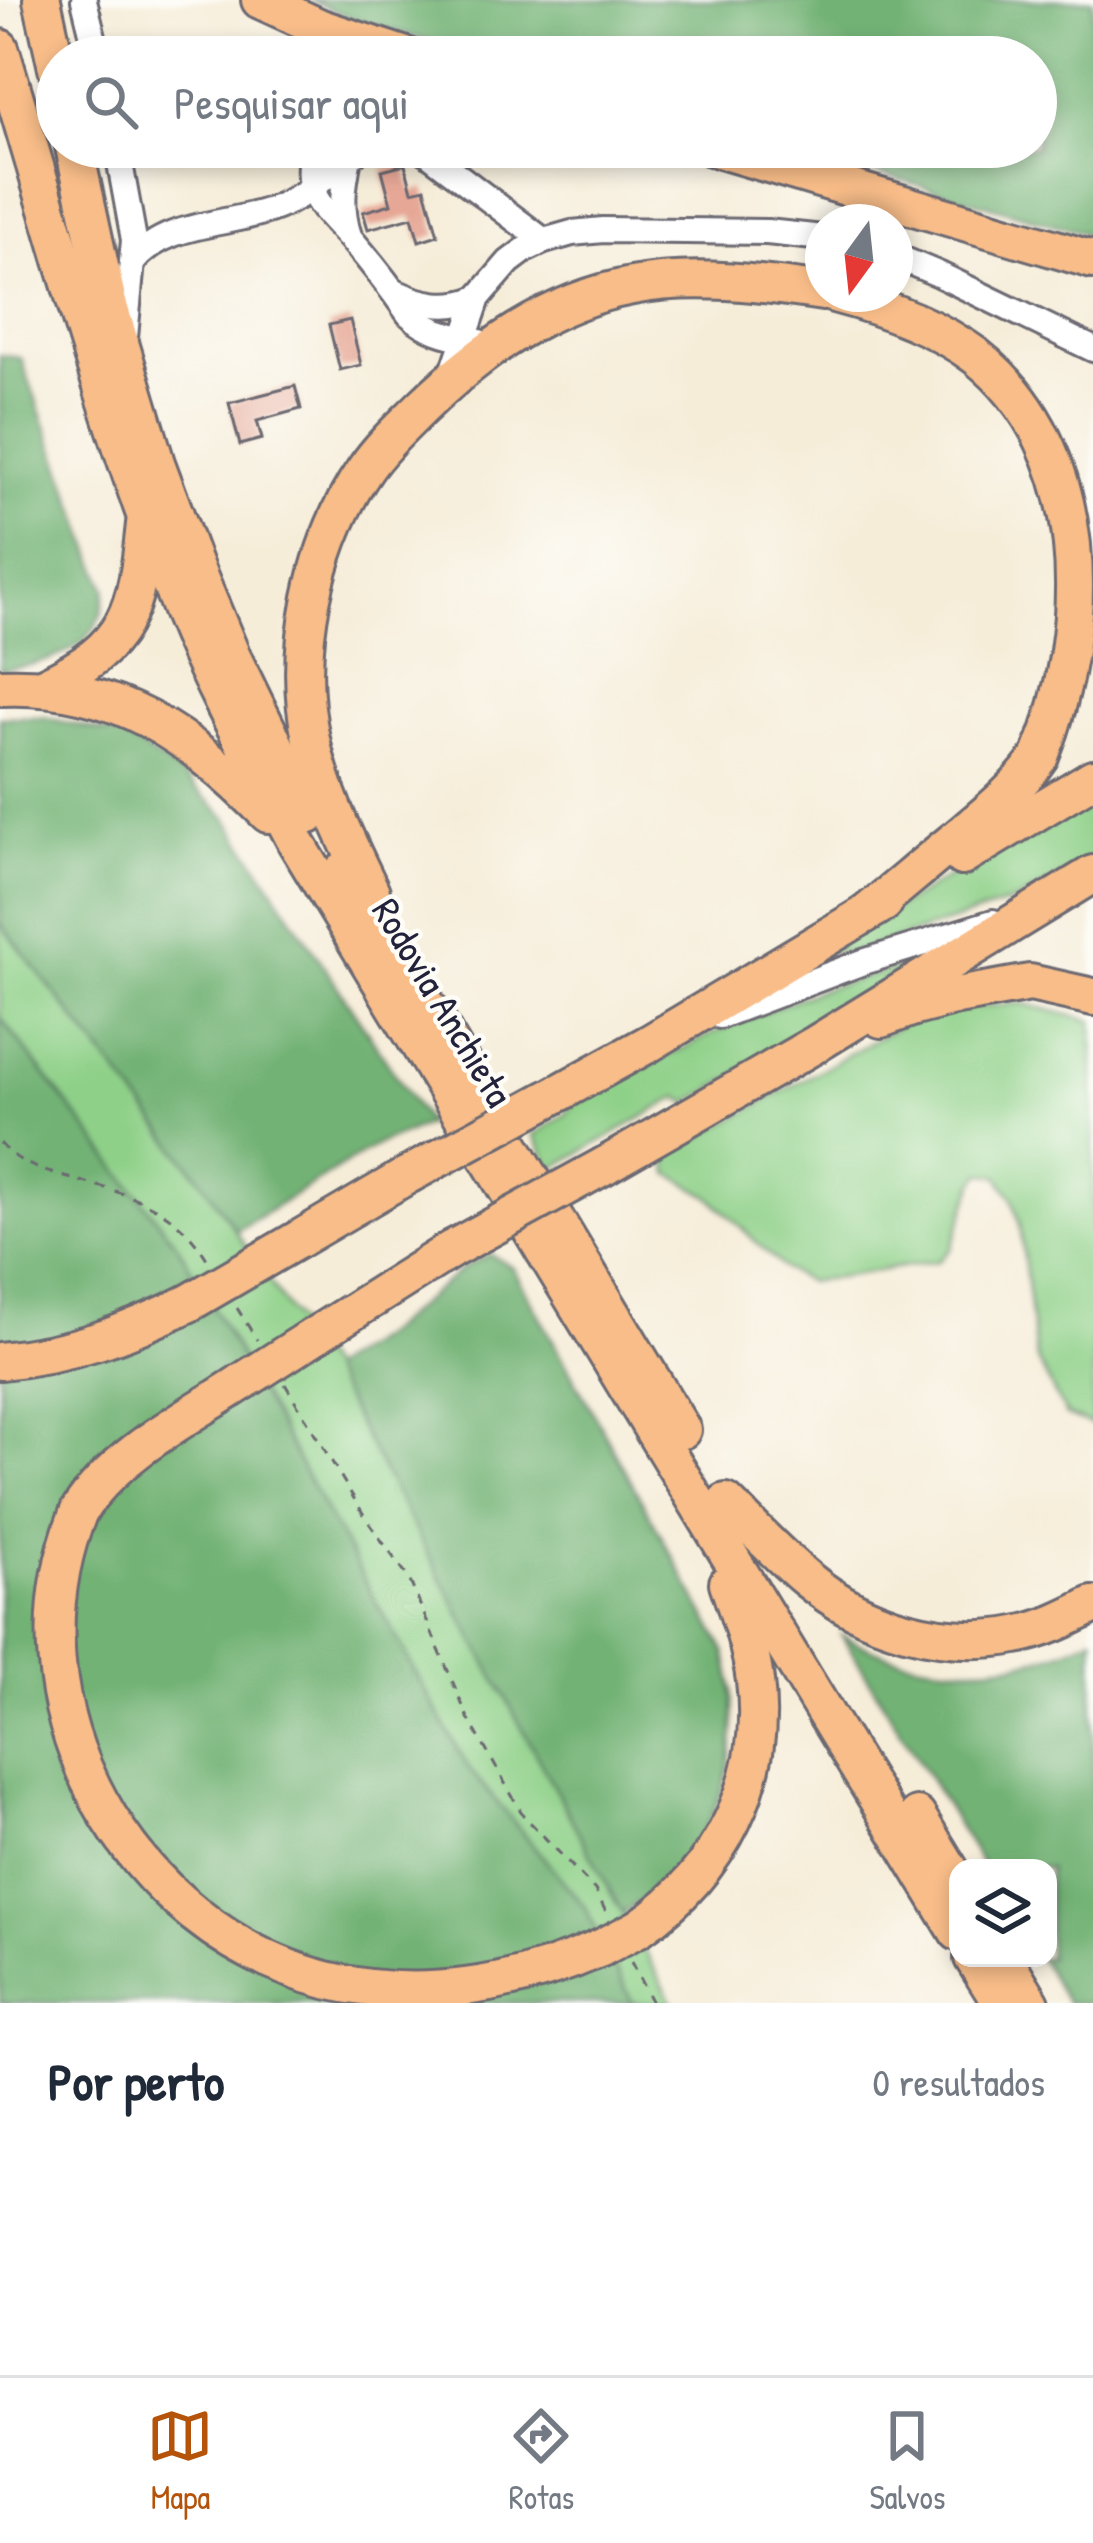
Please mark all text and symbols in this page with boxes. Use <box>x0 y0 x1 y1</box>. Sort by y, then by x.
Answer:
search box <box>36 36 1057 168</box>
icon: search <box>78 69 144 135</box>
text: Pesquisar aqui <box>174 72 409 133</box>
north arrow <box>805 204 913 312</box>
street label: Rodovia Anchieta <box>360 888 526 1116</box>
map controls <box>949 1859 1057 1967</box>
button: layers <box>949 1859 1057 1967</box>
text: Por perto <box>48 2047 224 2116</box>
text: 0 resultados <box>872 2055 1045 2108</box>
tab: Mapa <box>147 2403 213 2519</box>
tab: Rotas <box>508 2403 574 2519</box>
tab: Salvos <box>869 2403 946 2519</box>

